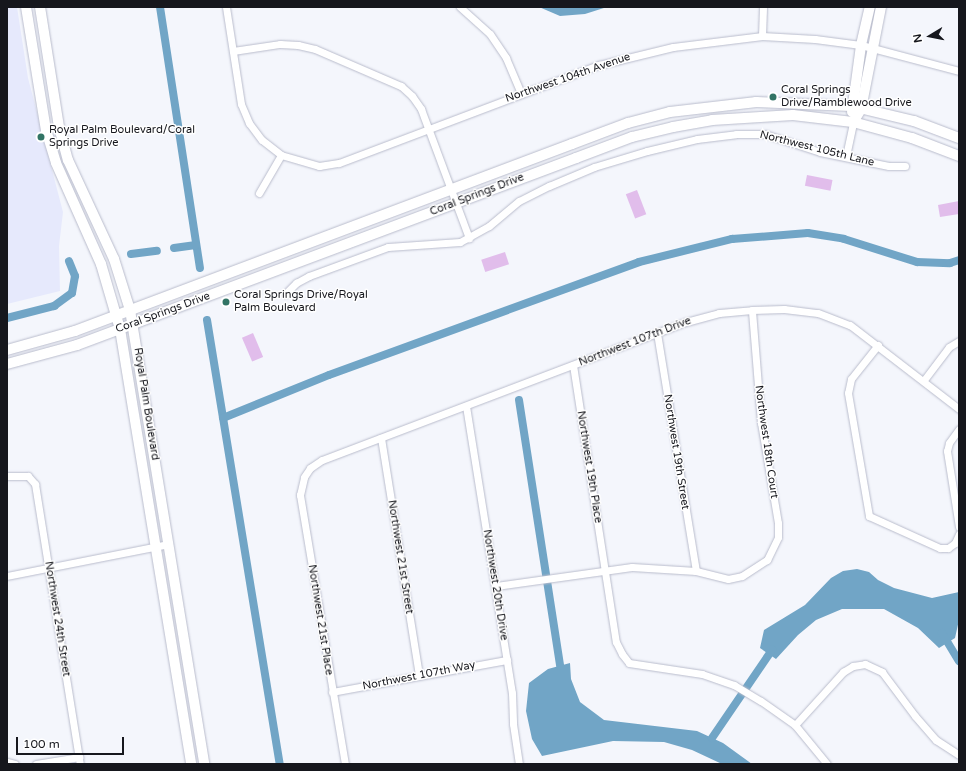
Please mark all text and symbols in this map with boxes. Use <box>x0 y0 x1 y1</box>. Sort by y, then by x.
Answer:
north arrow <box>910 16 950 56</box>
text: N <box>911 33 925 44</box>
street label: Northwest 104th Avenue <box>504 50 632 106</box>
place label: Coral Springs Drive/Ramblewood Drive <box>781 84 912 110</box>
marker: Coral Springs Drive/Ramblewood Drive <box>768 92 778 102</box>
place label: Royal Palm Boulevard/Coral Springs Drive <box>49 124 195 150</box>
street label: Northwest 105th Lane <box>758 128 876 170</box>
marker: Royal Palm Boulevard/Coral Springs Drive <box>36 132 46 142</box>
street label: Coral Springs Drive <box>428 171 526 219</box>
place label: Coral Springs Drive/Royal Palm Boulevard <box>234 289 368 315</box>
street label: Coral Springs Drive <box>114 290 212 336</box>
marker: Coral Springs Drive/Royal Palm Boulevard <box>221 297 231 307</box>
street label: Northwest 107th Drive <box>577 314 693 370</box>
street label: Royal Palm Boulevard <box>131 347 161 461</box>
street label: Northwest 18th Court <box>752 384 780 500</box>
street label: Northwest 19th Street <box>660 393 692 511</box>
street label: Northwest 19th Place <box>574 410 604 524</box>
street label: Northwest 21st Street <box>384 499 416 615</box>
street label: Northwest 20th Drive <box>480 529 510 641</box>
street label: Northwest 24th Street <box>41 560 73 678</box>
street label: Northwest 21st Place <box>305 564 335 676</box>
street label: Northwest 107th Way <box>361 659 477 693</box>
scale bar <box>18 729 126 755</box>
text: 100 m <box>23 737 60 751</box>

